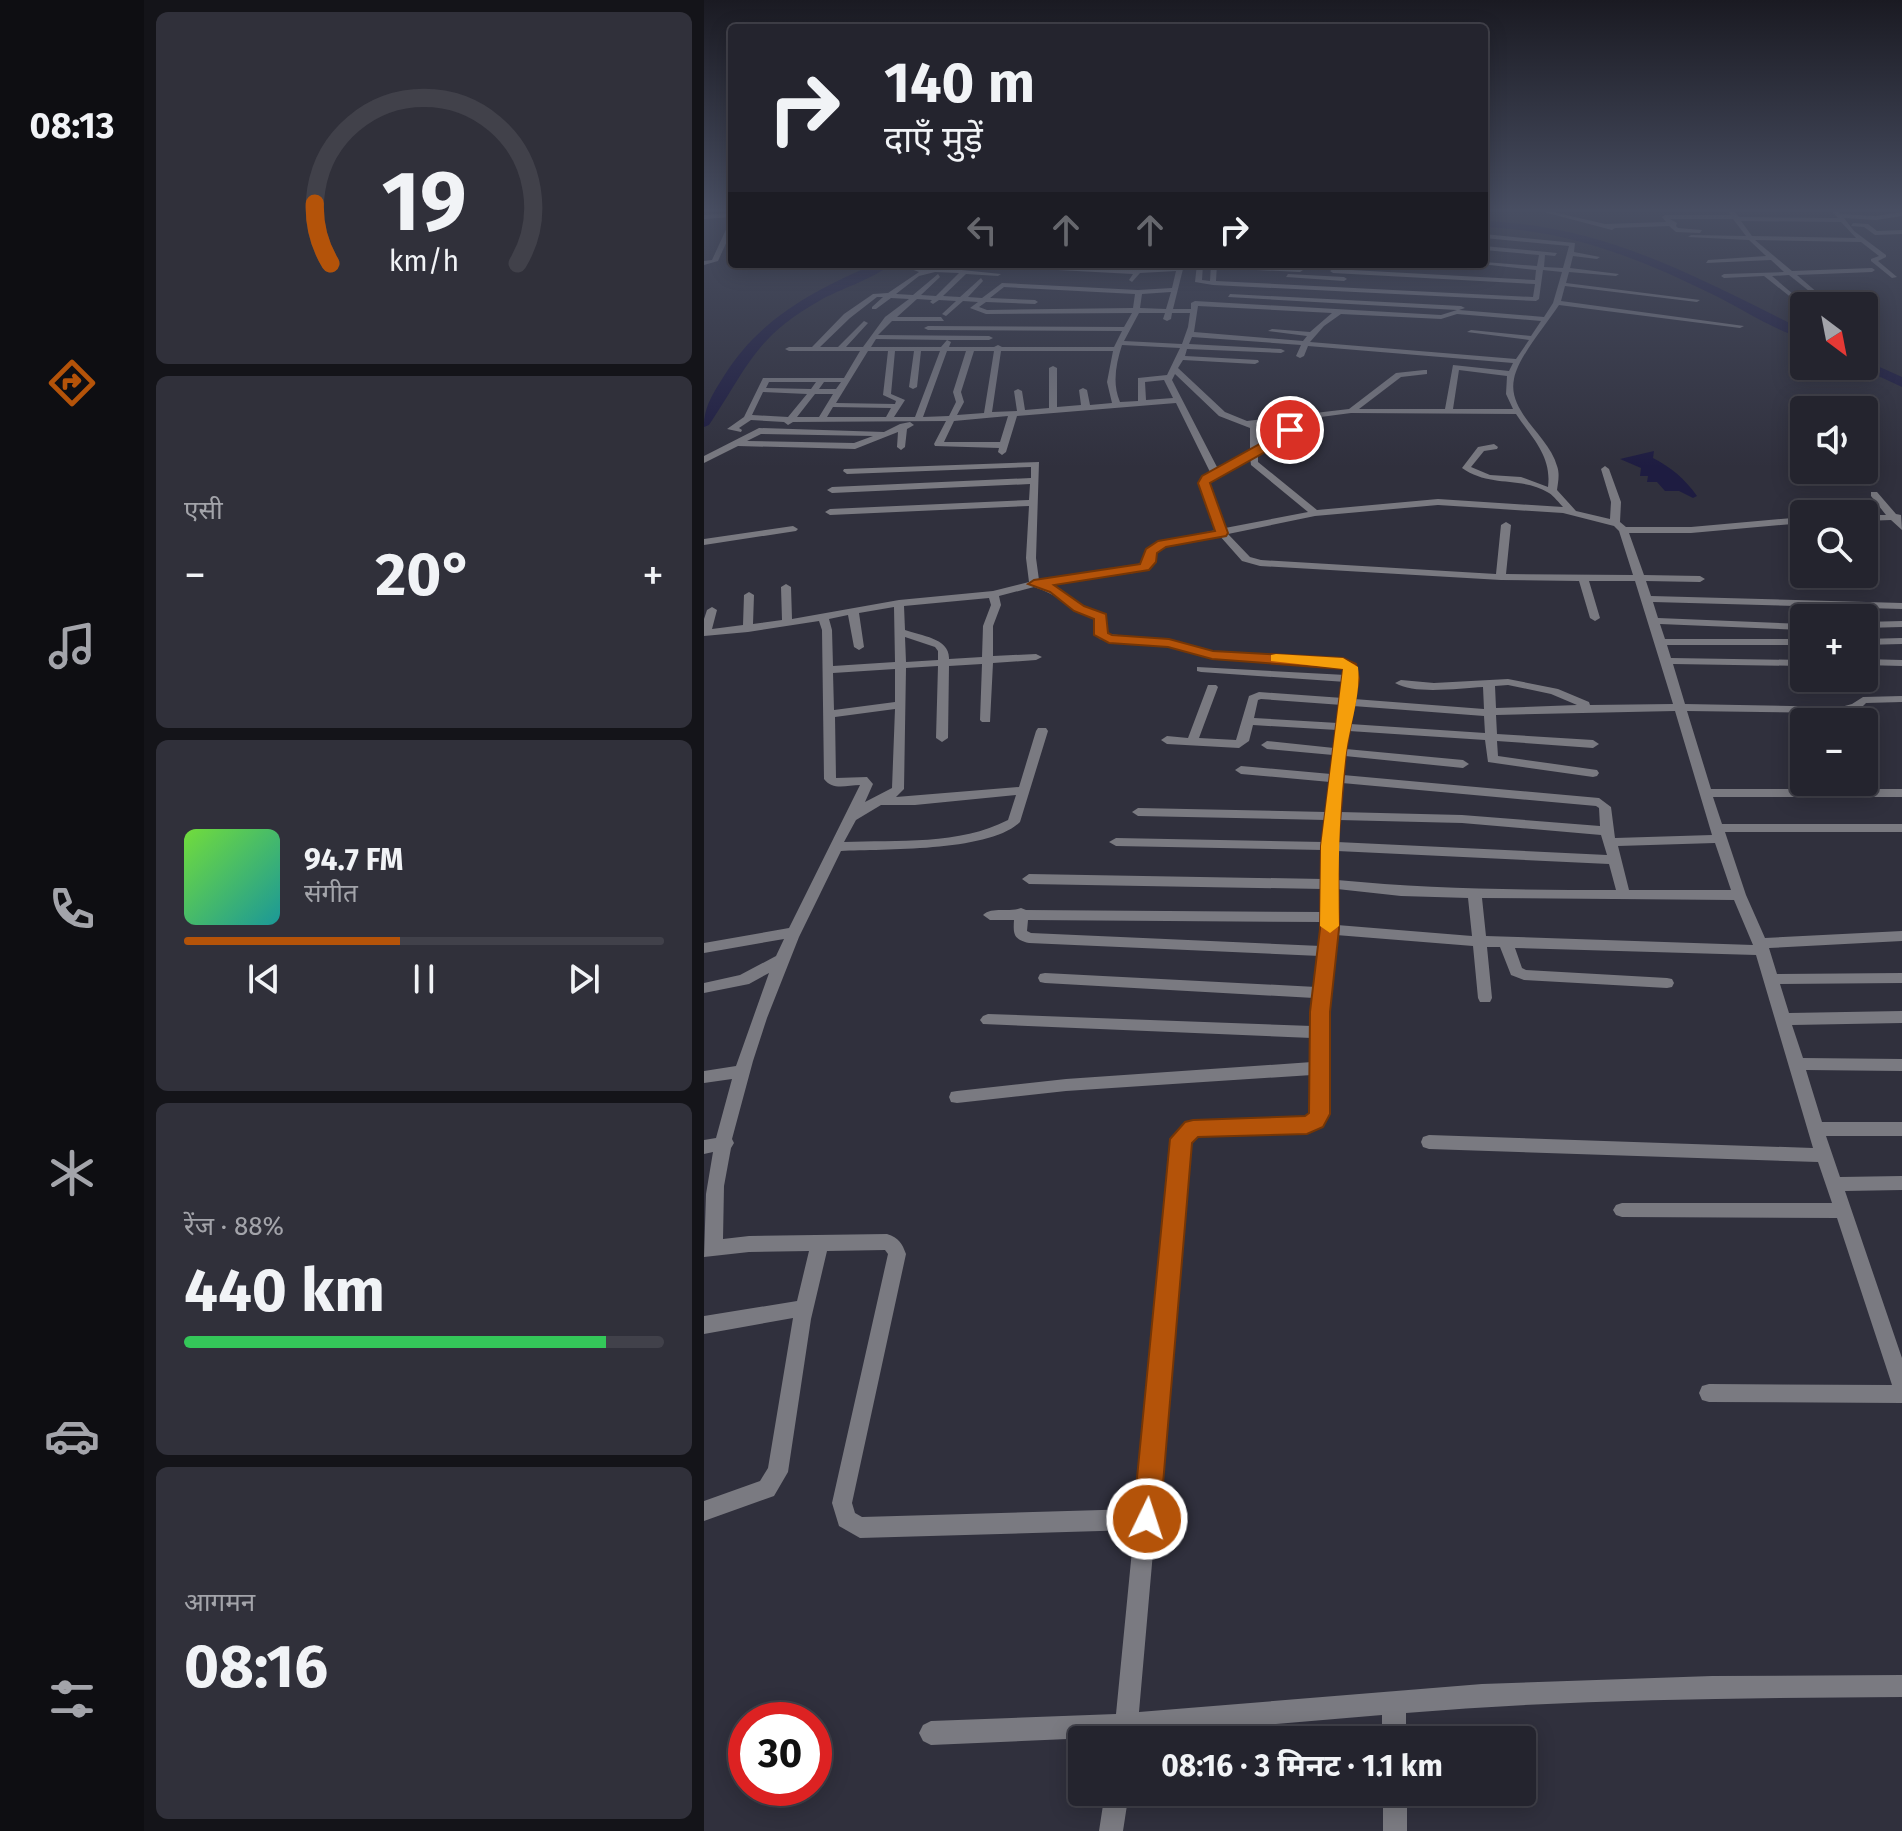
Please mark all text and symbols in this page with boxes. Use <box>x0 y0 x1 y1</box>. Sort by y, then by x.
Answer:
text: 140 m <box>884 50 1035 117</box>
icon: right <box>752 56 856 160</box>
text: 08:13 <box>30 104 114 148</box>
text: दाएँ मुड़ें <box>884 118 983 162</box>
text: 19 <box>381 151 467 251</box>
icon: left <box>960 208 1004 252</box>
icon: ahead <box>1044 208 1088 252</box>
icon: ahead <box>1128 208 1172 252</box>
icon: right <box>1212 208 1256 252</box>
text: km/h <box>389 244 459 279</box>
north arrow <box>1790 292 1878 380</box>
map controls <box>1790 292 1878 796</box>
icon: directions <box>44 355 100 411</box>
pin <box>1256 396 1324 464</box>
button: sound <box>1790 396 1878 484</box>
icon: arrive <box>1268 408 1312 452</box>
text: एसी <box>184 495 223 526</box>
button: search <box>1790 500 1878 588</box>
text: 20° <box>375 539 473 611</box>
text: − <box>184 549 206 602</box>
text: + <box>642 549 664 602</box>
button: + <box>1790 604 1878 692</box>
icon: music <box>44 618 100 674</box>
button: − <box>1790 708 1878 796</box>
text: 94.7 FM <box>304 842 403 878</box>
text: संगीत <box>304 878 358 909</box>
icon: phone <box>44 881 100 937</box>
icon: previous <box>242 957 286 1001</box>
icon: pause <box>402 957 446 1001</box>
icon: next <box>562 957 606 1001</box>
icon: climate <box>44 1145 100 1201</box>
text: रेंज · 88% <box>184 1211 284 1242</box>
text: 440 km <box>184 1255 385 1327</box>
icon: car <box>44 1408 100 1464</box>
position arrow <box>1105 1477 1189 1561</box>
text: आगमन <box>184 1587 255 1618</box>
text: 08:16 <box>184 1631 328 1703</box>
icon: filters <box>44 1671 100 1727</box>
speed limit sign: 30 <box>728 1702 832 1806</box>
text: 08:16 · 3 मिनट · 1.1 km <box>1161 1748 1443 1784</box>

